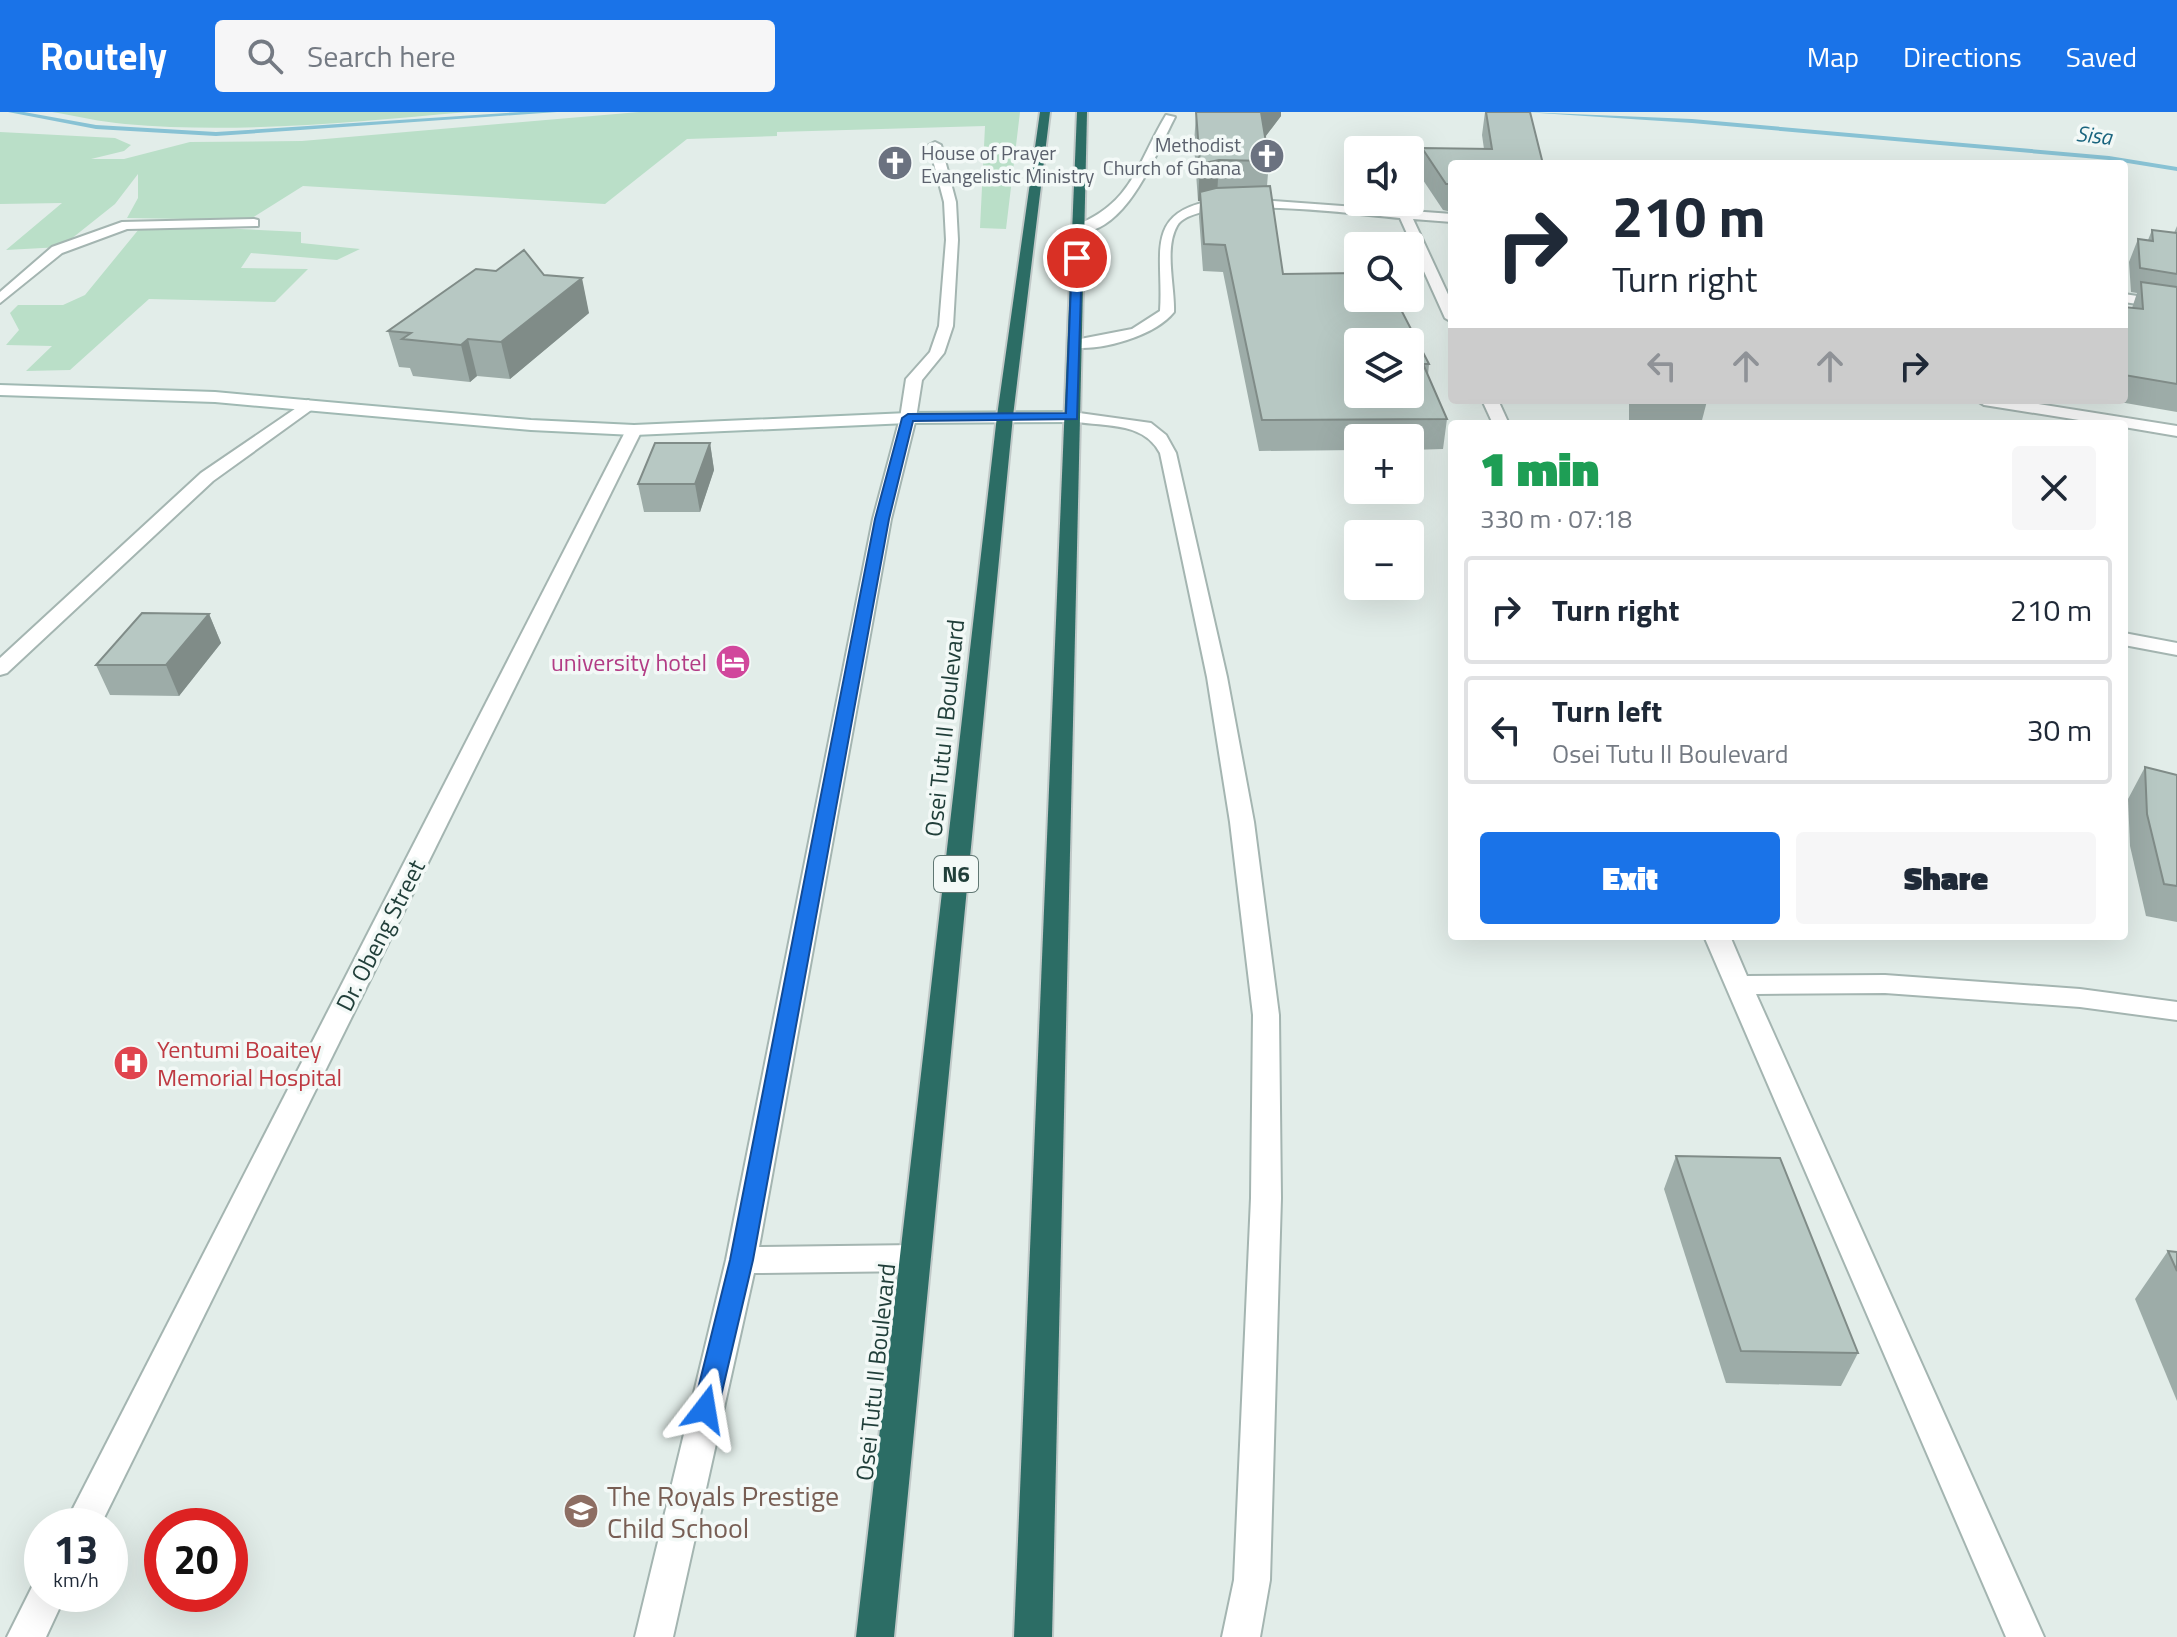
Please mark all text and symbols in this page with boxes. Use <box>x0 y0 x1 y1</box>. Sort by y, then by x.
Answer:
search box <box>215 20 775 92</box>
text: Routely <box>40 27 167 85</box>
text: Search here <box>307 33 456 79</box>
icon: search <box>243 34 287 78</box>
text: Map <box>1807 35 1859 78</box>
text: Directions <box>1903 35 2022 78</box>
text: Saved <box>2066 35 2137 78</box>
water label: Sisa <box>2074 116 2116 154</box>
place label: Methodist Church of Ghana <box>1103 129 1241 183</box>
map controls <box>1344 136 1424 600</box>
button: sound <box>1344 136 1424 216</box>
place label: House of Prayer Evangelistic Ministry <box>921 137 1095 191</box>
church icon: Methodist Church of Ghana <box>1248 137 1286 175</box>
church icon: House of Prayer Evangelistic Ministry <box>876 144 914 182</box>
text: 210 m <box>1612 174 1765 259</box>
icon: right <box>1480 192 1584 296</box>
pin <box>1043 224 1111 292</box>
button: search <box>1344 232 1424 312</box>
icon: arrive <box>1055 236 1099 280</box>
text: Turn right <box>1612 251 1757 306</box>
button: layers <box>1344 328 1424 408</box>
icon: left <box>1640 344 1684 388</box>
icon: ahead <box>1724 344 1768 388</box>
icon: ahead <box>1808 344 1852 388</box>
icon: right <box>1892 344 1936 388</box>
button: + <box>1344 424 1424 504</box>
text: 1 min <box>1480 432 1599 505</box>
button: close <box>2012 446 2096 530</box>
text: 330 m · 07:18 <box>1480 499 1632 538</box>
button: − <box>1344 520 1424 600</box>
text: Turn right <box>1552 587 1680 633</box>
text: 210 m <box>2010 587 2092 633</box>
icon: right <box>1484 588 1528 632</box>
street label: Osei Tutu II Boulevard <box>915 618 973 838</box>
hotel icon: university hotel <box>714 643 752 681</box>
place label: university hotel <box>551 644 707 680</box>
text: Turn left <box>1552 688 1662 734</box>
text: 30 m <box>2027 707 2092 753</box>
icon: left <box>1484 708 1528 752</box>
text: Osei Tutu II Boulevard <box>1552 734 1788 773</box>
button: Exit <box>1480 832 1780 924</box>
button: Share <box>1796 832 2096 924</box>
street label: Dr. Obeng Street <box>326 852 434 1017</box>
road number: N6 <box>934 856 978 892</box>
place label: Yentumi Boaitey Memorial Hospital <box>157 1031 342 1095</box>
hospital icon: Yentumi Boaitey Memorial Hospital <box>112 1044 150 1082</box>
street label: Osei Tutu II Boulevard <box>846 1262 904 1482</box>
position arrow <box>663 1367 747 1451</box>
place label: The Royals Prestige Child School <box>607 1474 839 1549</box>
school or university icon: The Royals Prestige Child School <box>562 1492 600 1530</box>
speed limit sign: 20 <box>144 1508 248 1612</box>
text: 13 <box>54 1519 98 1580</box>
text: km/h <box>53 1564 99 1595</box>

